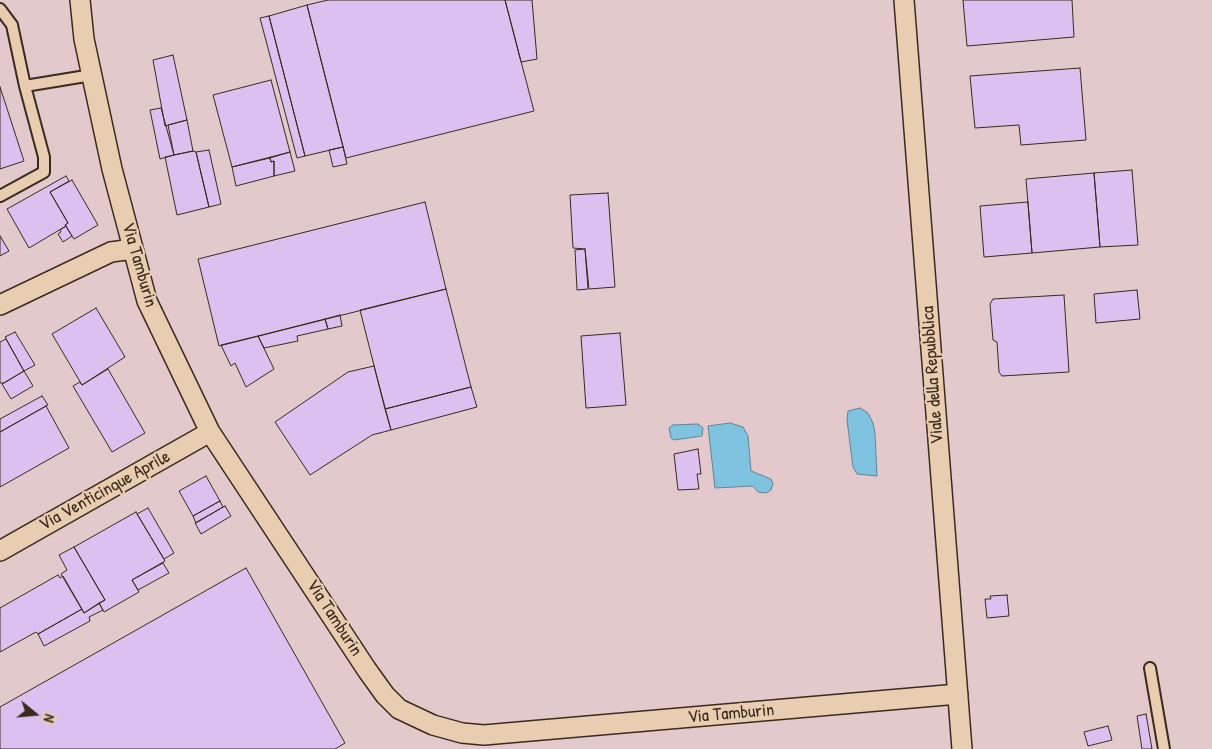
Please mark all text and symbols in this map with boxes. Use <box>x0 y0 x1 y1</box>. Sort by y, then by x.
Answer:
street label: Via Tamburin <box>117 220 161 310</box>
street label: Viale della Repubblica <box>917 305 949 445</box>
street label: Via Venticinque Aprile <box>36 446 174 536</box>
street label: Via Tamburin <box>301 576 367 660</box>
north arrow <box>10 689 60 739</box>
street label: Via Tamburin <box>687 699 775 729</box>
text: N <box>40 712 60 725</box>

